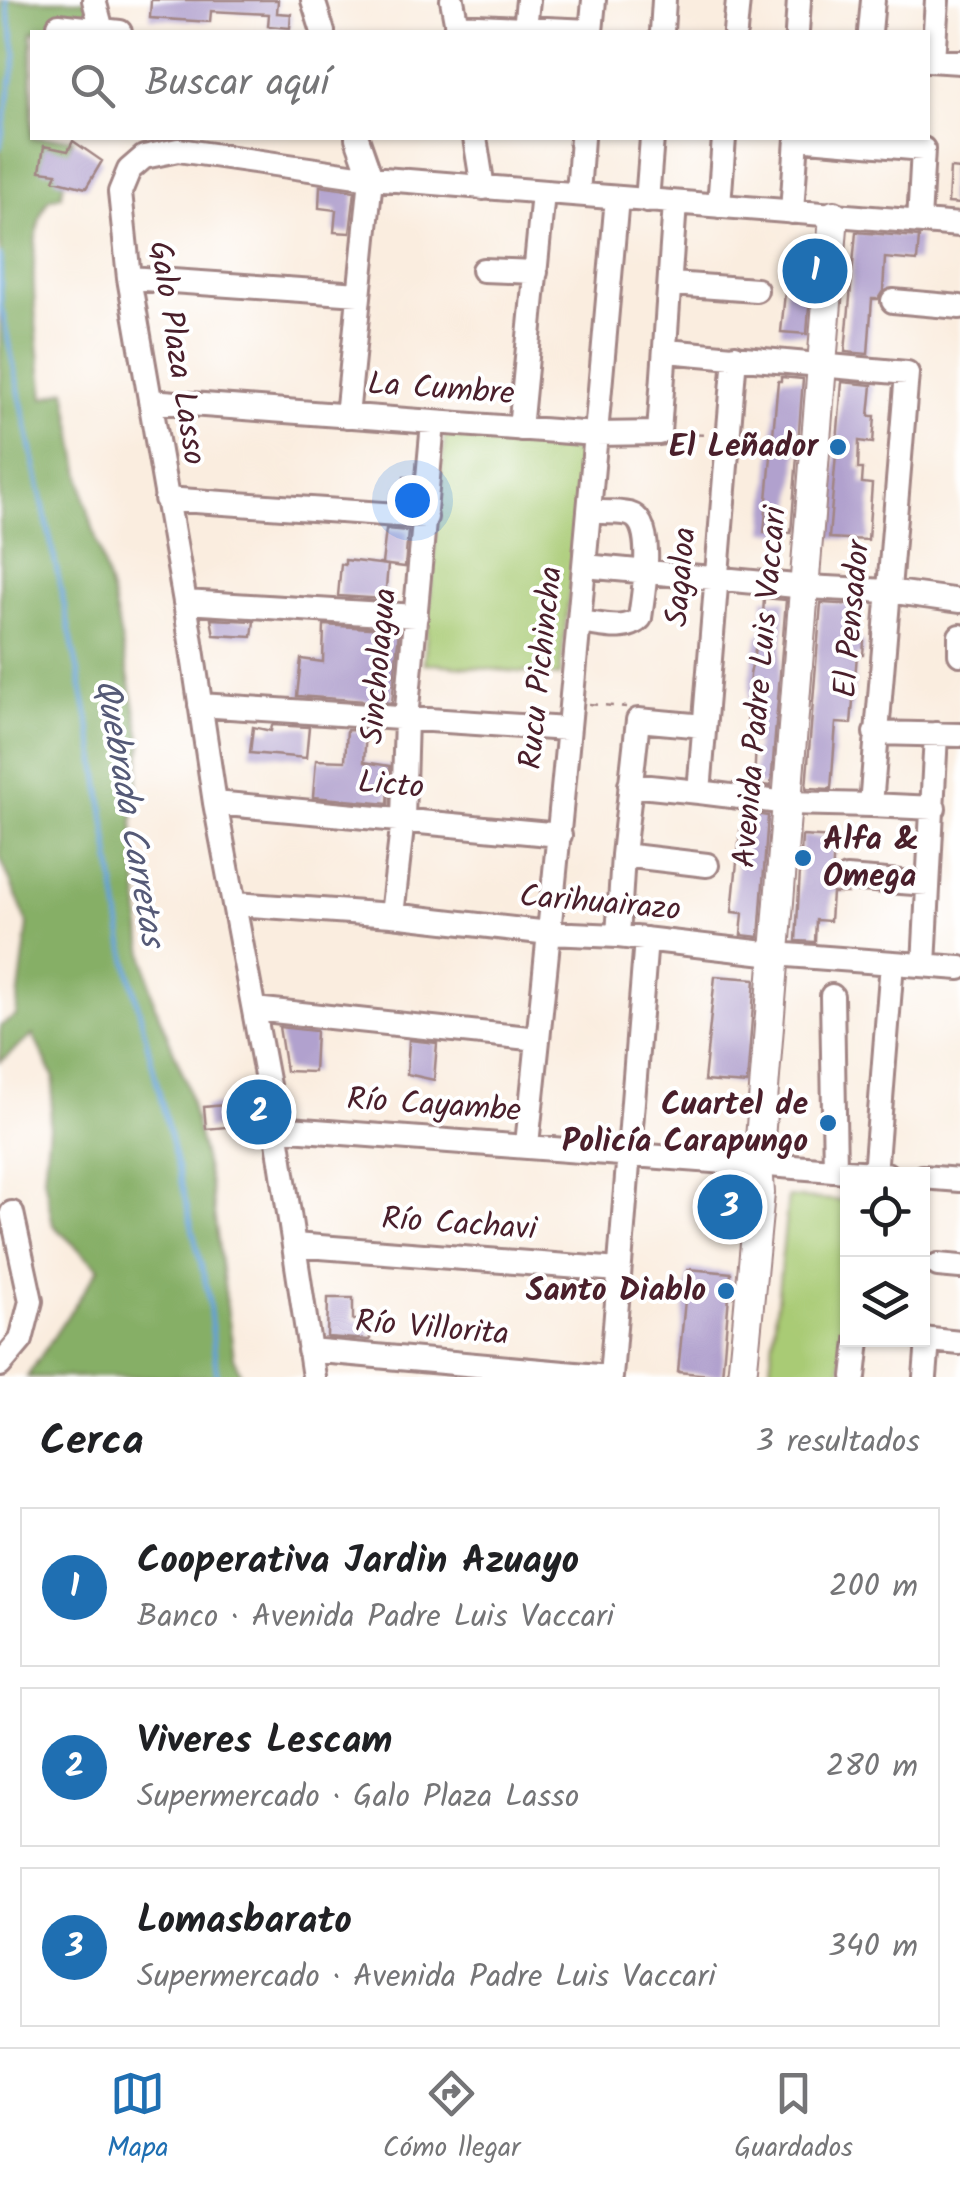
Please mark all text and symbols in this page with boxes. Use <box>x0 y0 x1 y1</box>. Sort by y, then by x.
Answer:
search box <box>30 30 930 140</box>
text: Buscar aquí <box>145 55 329 115</box>
icon: search <box>65 58 120 113</box>
pin: 1 <box>782 234 848 308</box>
street label: Galo Plaza Lasso <box>133 237 219 469</box>
street label: La Cumbre <box>366 359 516 421</box>
place label: El Leñador <box>669 422 819 473</box>
marker: El Leñador <box>827 436 849 458</box>
your location <box>387 475 438 526</box>
street label: Avenida Padre Luis Vaccari <box>720 503 802 870</box>
street label: Sagaloa <box>652 525 712 629</box>
street label: El Pensador <box>821 536 885 700</box>
street label: Rucu Pichincha <box>506 564 578 772</box>
street label: Sincholagua <box>348 586 412 746</box>
water label: Quebrada Carretas <box>77 675 180 955</box>
street label: Licto <box>356 758 426 814</box>
place label: Alfa & Omega <box>823 815 919 903</box>
marker: Alfa & Omega <box>792 847 814 869</box>
street label: Carihuairazo <box>517 872 683 936</box>
pin: 2 <box>226 1074 292 1150</box>
street label: Río Cayambe <box>345 1074 523 1138</box>
place label: Cuartel de Policía Carapungo <box>562 1080 808 1168</box>
marker: Cuartel de Policía Carapungo <box>817 1112 839 1134</box>
map controls <box>840 1167 930 1347</box>
button: locate <box>840 1167 930 1257</box>
pin: 3 <box>698 1170 762 1244</box>
street label: Río Cachavi <box>380 1194 540 1256</box>
button: layers <box>840 1257 930 1347</box>
place label: Santo Diablo <box>526 1266 706 1317</box>
marker: Santo Diablo <box>715 1280 737 1302</box>
street label: Río Villorita <box>353 1297 511 1361</box>
text: Cerca <box>40 1409 144 1476</box>
text: 3 resultados <box>756 1417 920 1468</box>
text: Cooperativa Jardin Azuayo <box>137 1532 579 1592</box>
text: 1 <box>70 1562 79 1613</box>
text: 200 m <box>829 1562 918 1613</box>
text: Banco · Avenida Padre Luis Vaccari <box>137 1592 614 1643</box>
text: Viveres Lescam <box>137 1712 392 1772</box>
text: 2 <box>65 1742 84 1793</box>
text: 280 m <box>826 1742 918 1793</box>
text: Supermercado · Galo Plaza Lasso <box>137 1772 579 1823</box>
text: Lomasbarato <box>137 1892 352 1952</box>
text: 3 <box>66 1922 83 1973</box>
text: 340 m <box>828 1922 918 1973</box>
text: Supermercado · Avenida Padre Luis Vaccari <box>137 1952 716 2003</box>
tab: Mapa <box>107 2066 169 2171</box>
tab: Cómo llegar <box>383 2066 520 2171</box>
tab: Guardados <box>734 2066 853 2171</box>

